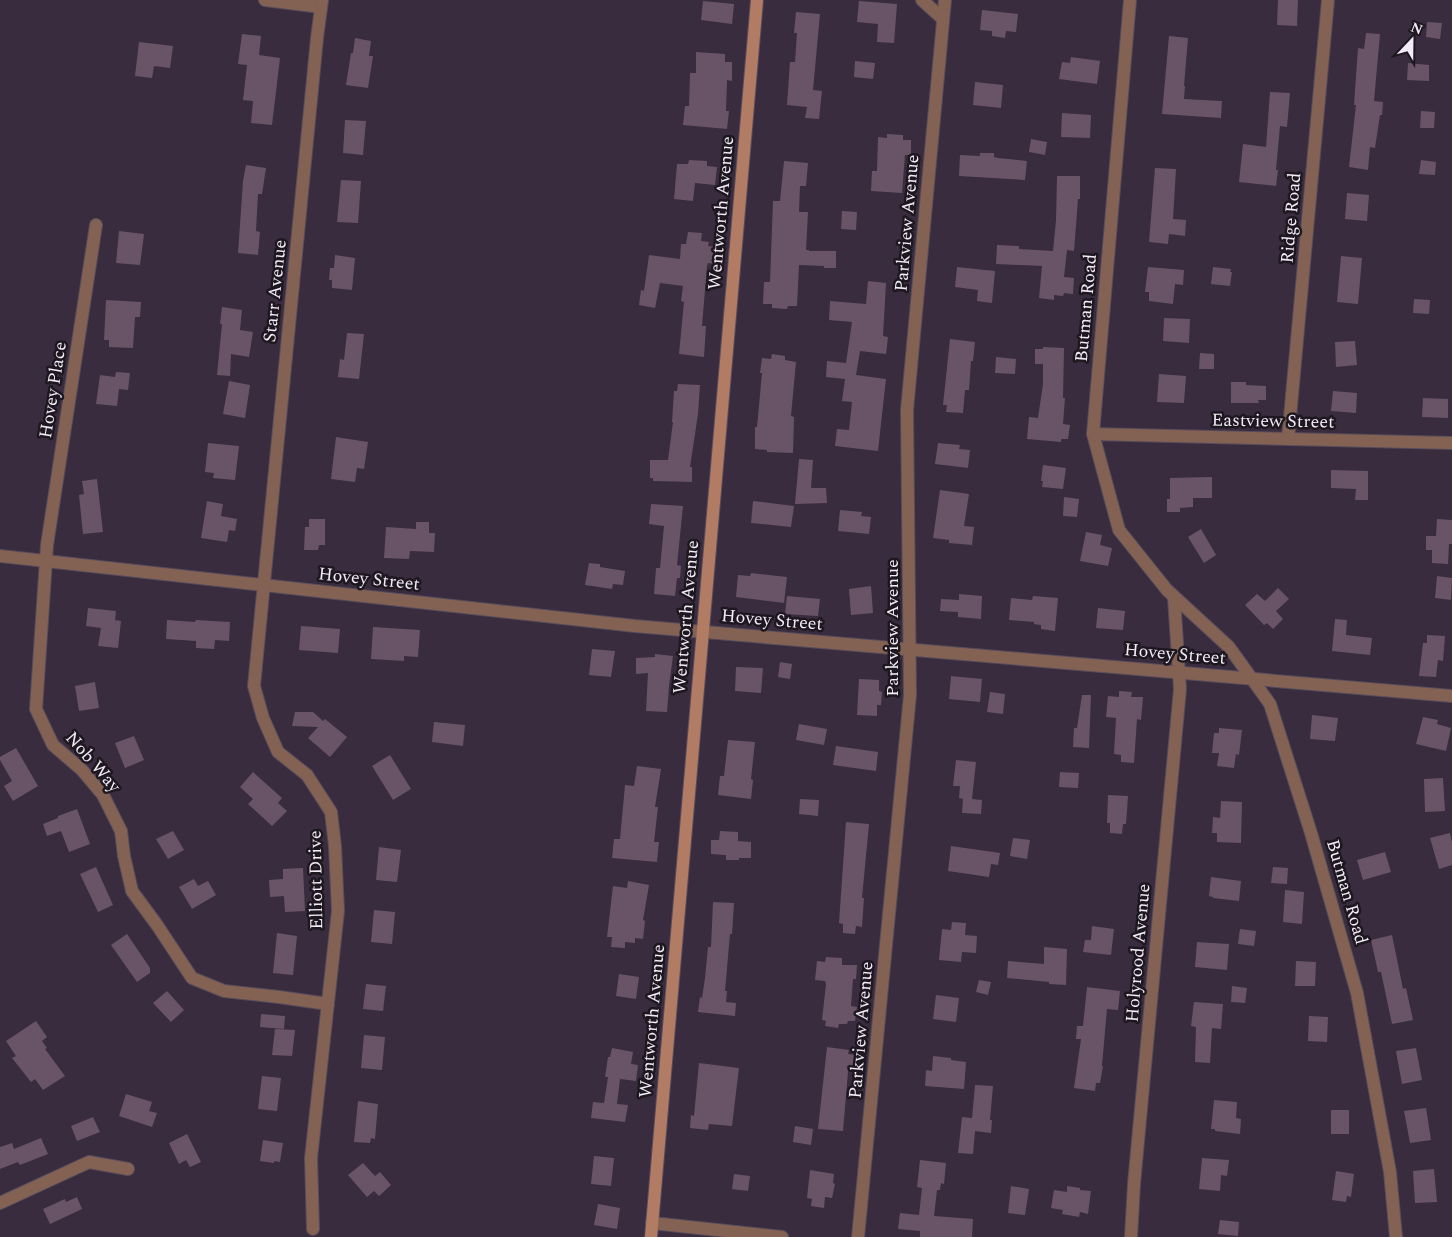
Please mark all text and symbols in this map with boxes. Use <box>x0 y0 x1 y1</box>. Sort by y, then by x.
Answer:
north arrow <box>1387 15 1437 65</box>
text: N <box>1407 17 1426 40</box>
street label: Wentworth Avenue <box>701 135 741 291</box>
street label: Parkview Avenue <box>888 153 926 293</box>
street label: Ridge Road <box>1274 171 1308 265</box>
street label: Starr Avenue <box>256 238 294 344</box>
street label: Butman Road <box>1068 253 1104 363</box>
street label: Hovey Place <box>32 340 74 440</box>
street label: Eastview Street <box>1211 406 1335 436</box>
street label: Wentworth Avenue <box>666 539 706 695</box>
street label: Parkview Avenue <box>879 559 906 697</box>
street label: Hovey Street <box>317 560 421 598</box>
street label: Hovey Street <box>720 602 824 638</box>
street label: Hovey Street <box>1123 636 1227 672</box>
street label: Nob Way <box>59 726 128 800</box>
street label: Elliott Drive <box>302 830 330 930</box>
street label: Butman Road <box>1319 836 1375 948</box>
street label: Holyrood Avenue <box>1118 883 1158 1023</box>
street label: Wentworth Avenue <box>632 943 672 1099</box>
street label: Parkview Avenue <box>842 960 880 1100</box>

